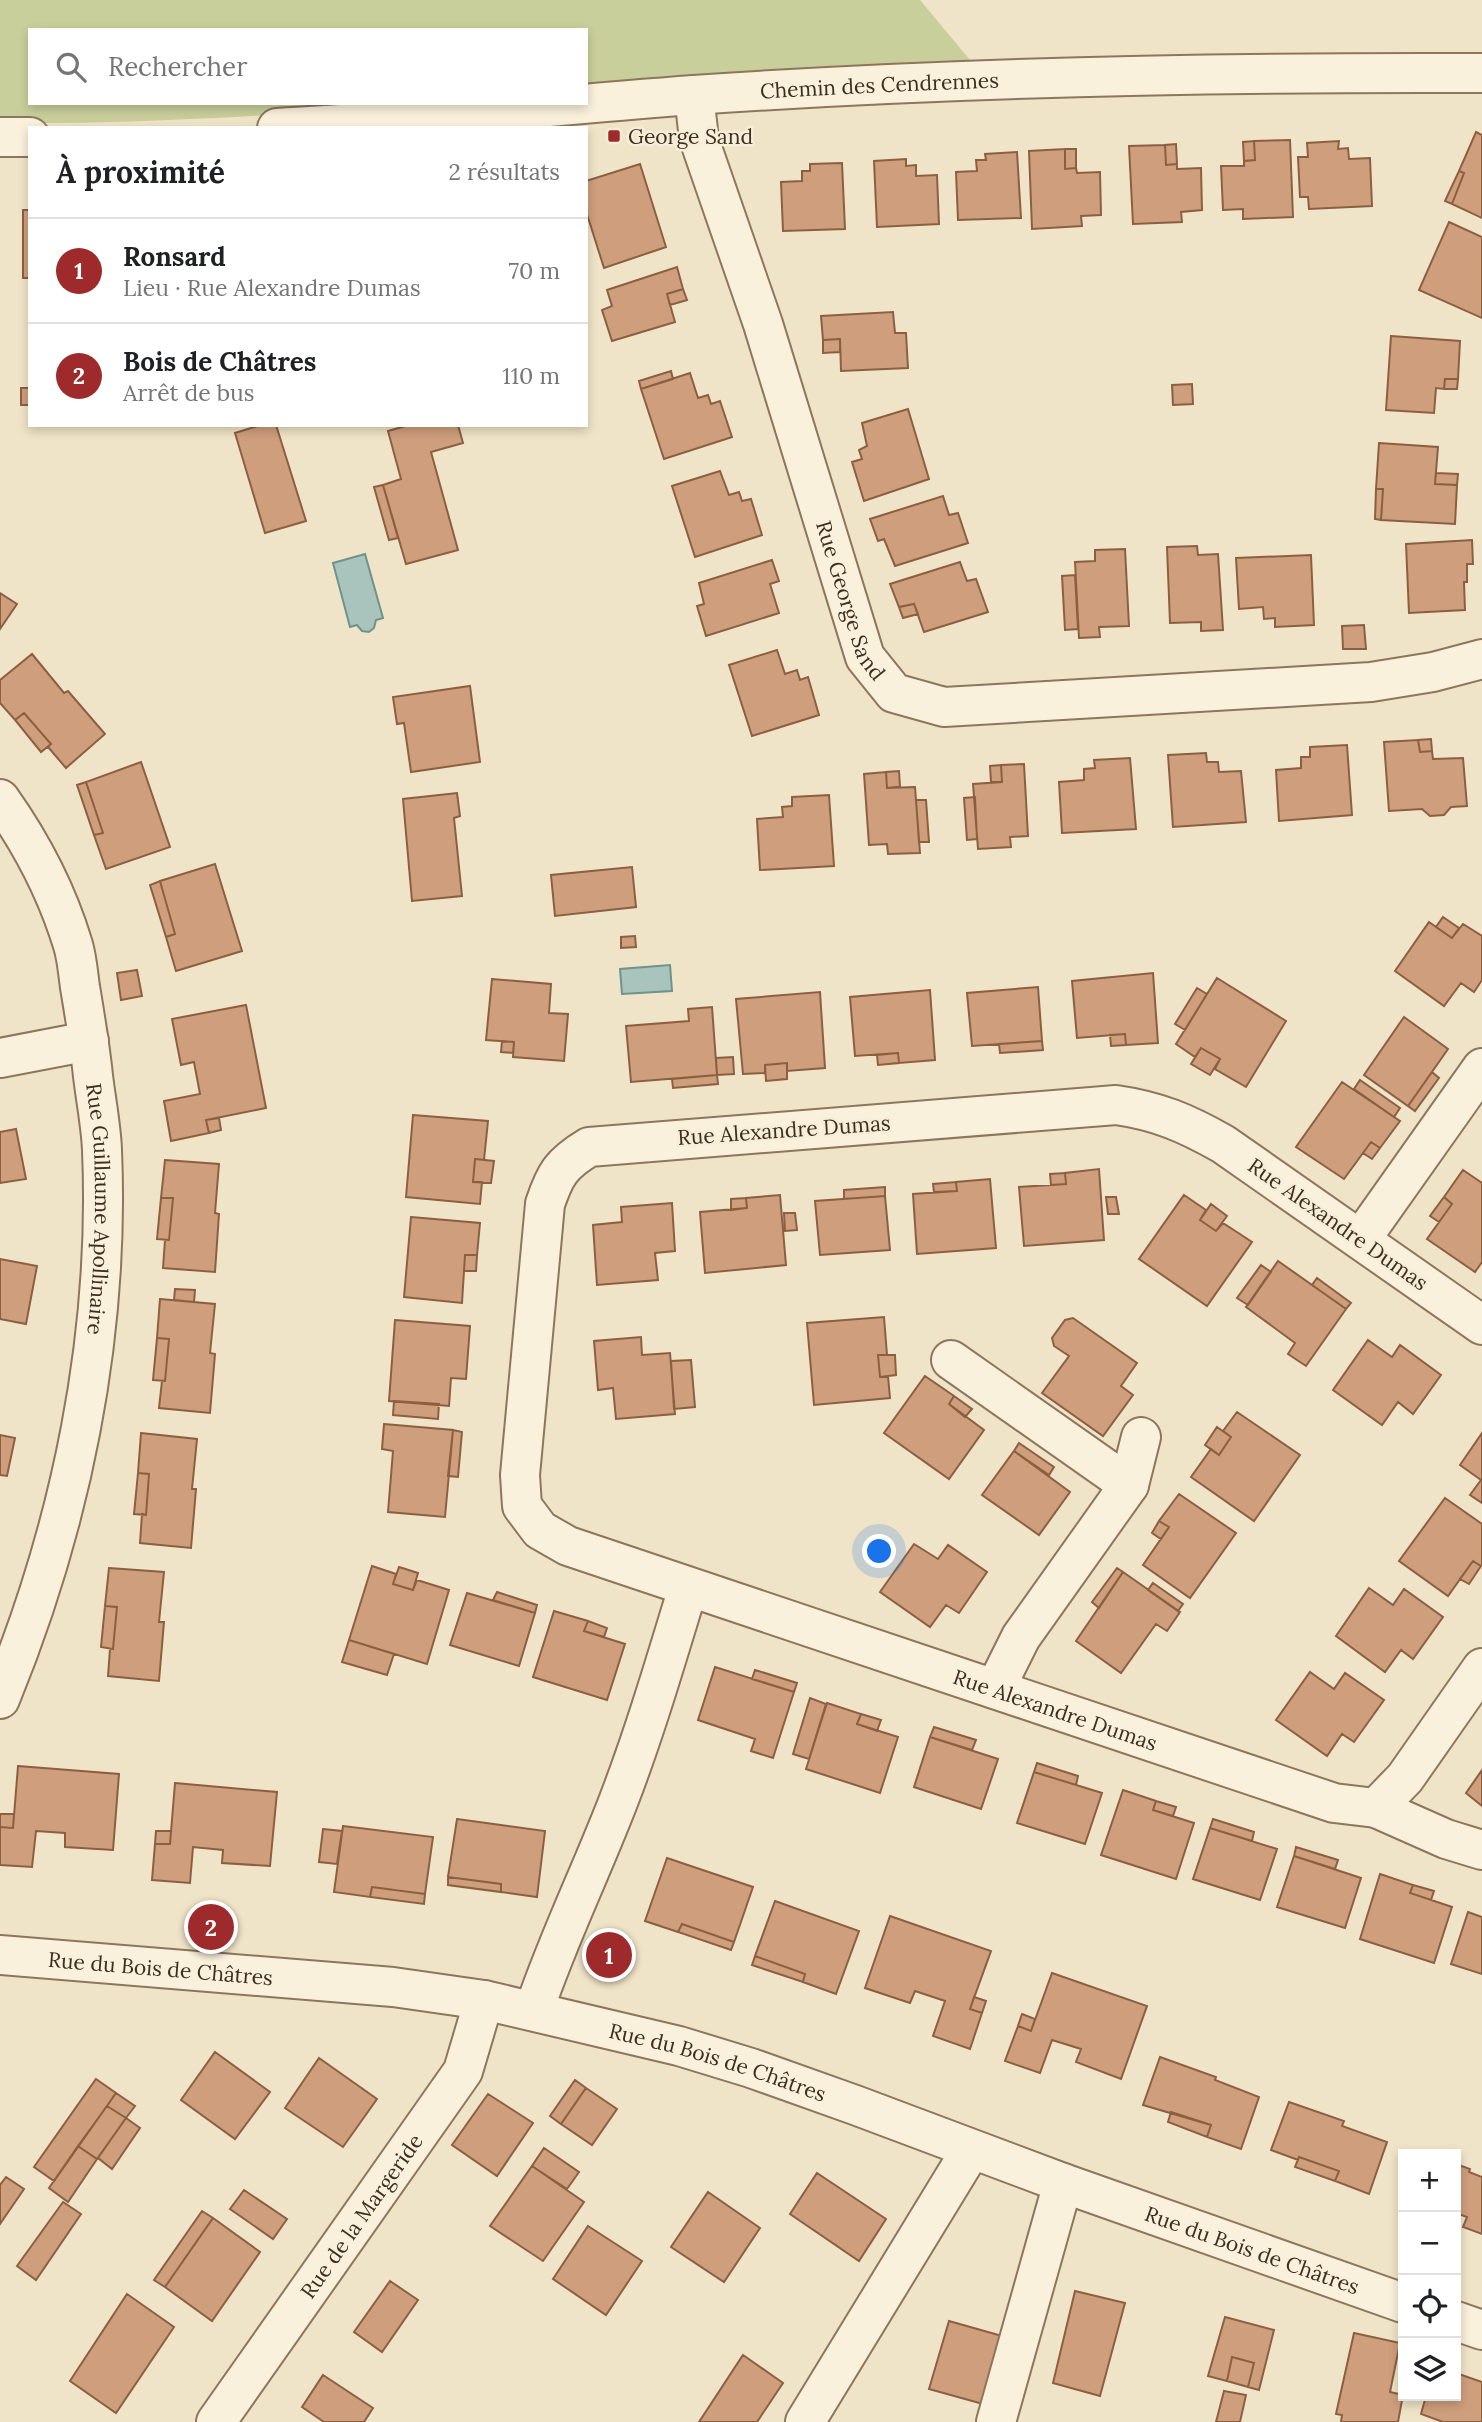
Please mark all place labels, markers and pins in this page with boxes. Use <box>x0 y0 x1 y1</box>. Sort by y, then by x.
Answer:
place label: George Sand <box>628 123 753 150</box>
marker: George Sand <box>606 128 622 144</box>
pin: 2 <box>188 1901 234 1953</box>
pin: 1 <box>586 1929 632 1981</box>

